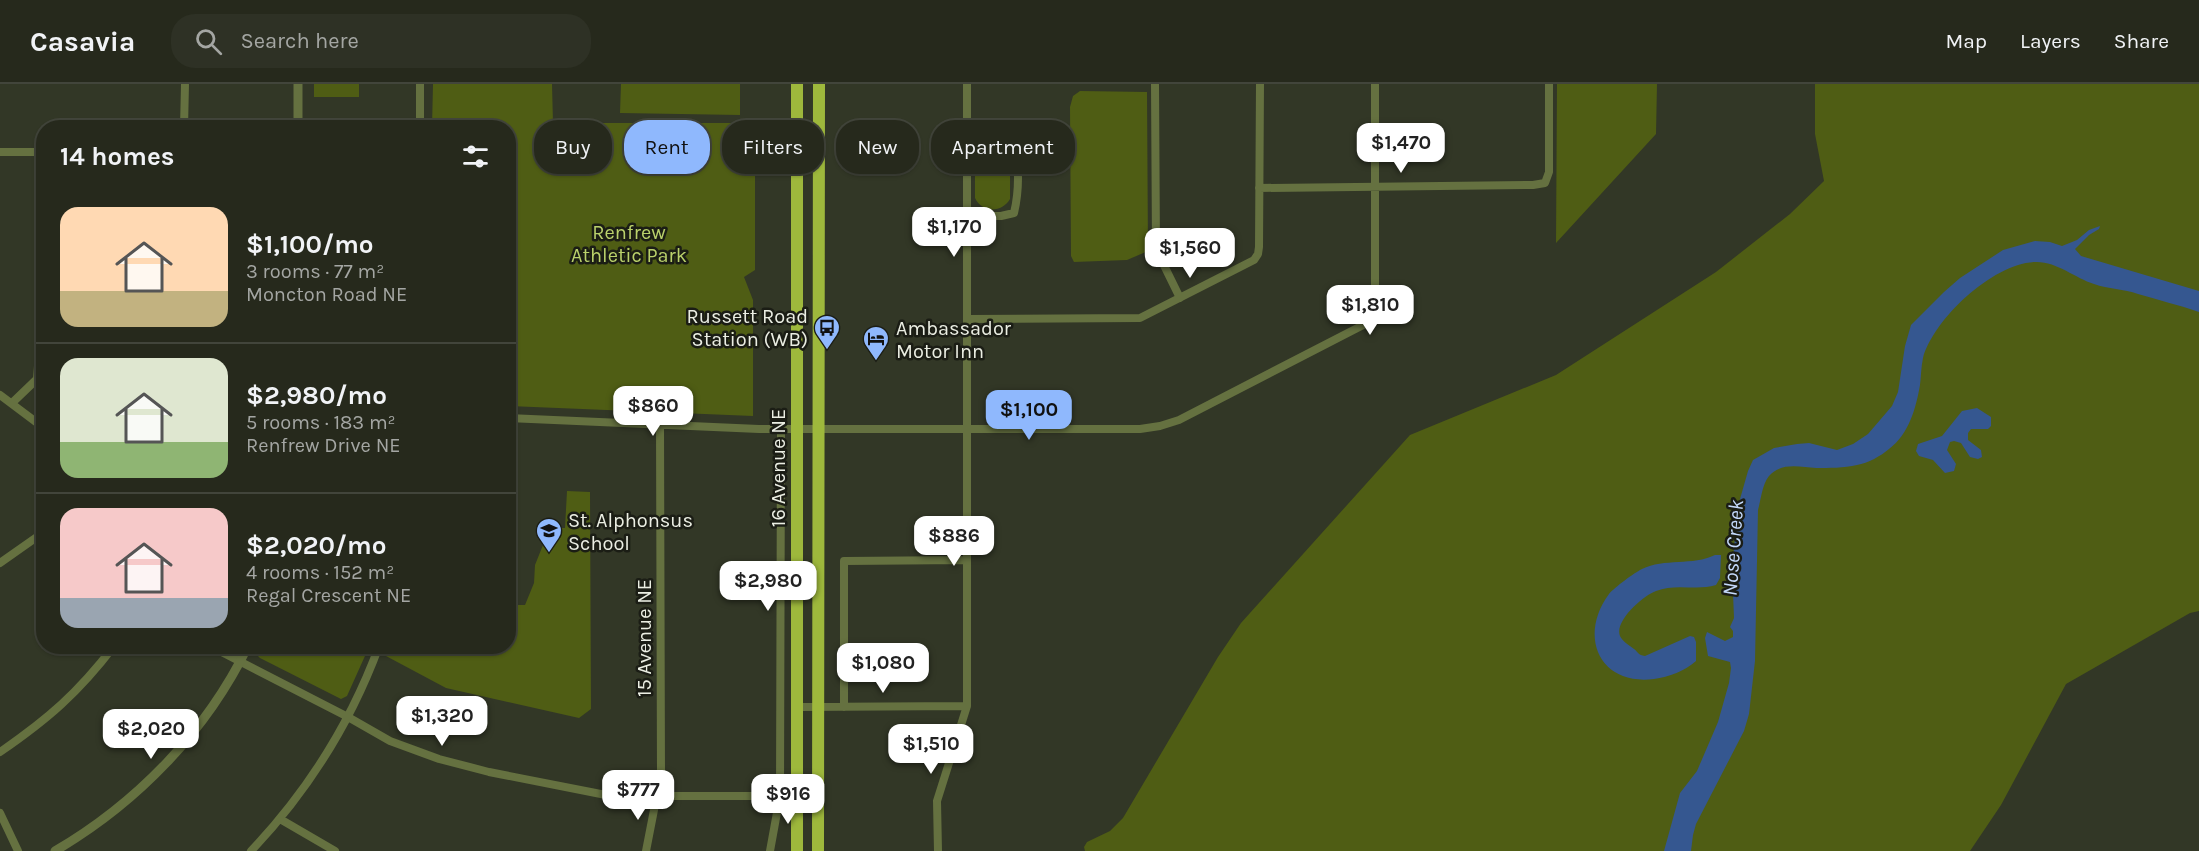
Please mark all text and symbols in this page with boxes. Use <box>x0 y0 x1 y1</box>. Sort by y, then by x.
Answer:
search box <box>171 14 591 68</box>
text: Casavia <box>30 25 135 58</box>
icon: search <box>192 25 225 58</box>
text: Search here <box>240 28 359 54</box>
text: Map <box>1945 29 1987 53</box>
text: Layers <box>2020 29 2081 53</box>
text: Share <box>2114 29 2169 53</box>
chip: Buy <box>534 120 612 174</box>
chip: Rent <box>624 120 710 174</box>
chip: Filters <box>722 120 824 174</box>
chip: New <box>836 120 919 174</box>
chip: Apartment <box>931 120 1075 174</box>
pin: $1,470 <box>1352 123 1450 174</box>
text: $1,470 <box>1371 131 1431 154</box>
icon: filters <box>459 140 492 173</box>
text: 14 homes <box>60 141 174 172</box>
pin: $1,170 <box>905 207 1003 258</box>
text: $1,170 <box>926 215 982 238</box>
park label: Renfrew Athletic Park <box>571 221 687 267</box>
pin: $1,560 <box>1141 228 1239 279</box>
text: $1,100/mo <box>246 229 374 260</box>
icon: home <box>108 231 180 303</box>
text: $1,560 <box>1159 236 1221 259</box>
text: 3 rooms · 77 m² <box>246 260 384 283</box>
text: Moncton Road NE <box>246 283 407 306</box>
pin: $1,810 <box>1321 285 1419 336</box>
text: $1,810 <box>1341 293 1399 316</box>
place label: Russett Road Station (WB) <box>687 305 808 351</box>
bus stop icon: Russett Road Station (WB) <box>812 313 842 351</box>
place label: Ambassador Motor Inn <box>896 317 1012 363</box>
hotel icon: Ambassador Motor Inn <box>861 324 891 362</box>
text: $2,980/mo <box>246 380 387 411</box>
icon: home <box>108 382 180 454</box>
pin: $860 <box>617 386 689 437</box>
pin: $1,100 <box>980 390 1078 441</box>
text: $860 <box>627 394 679 417</box>
text: $1,100 <box>1000 398 1058 421</box>
street label: 16 Avenue NE <box>767 409 790 527</box>
text: 5 rooms · 183 m² <box>246 411 396 434</box>
text: Renfrew Drive NE <box>246 434 401 457</box>
water label: Nose Creek <box>1718 499 1748 597</box>
place label: St. Alphonsus School <box>568 509 693 555</box>
school or university icon: St. Alphonsus School <box>534 516 564 554</box>
pin: $886 <box>918 516 990 567</box>
text: $886 <box>928 524 980 547</box>
text: $2,020/mo <box>246 530 387 561</box>
icon: home <box>108 532 180 604</box>
text: 4 rooms · 152 m² <box>246 561 394 584</box>
pin: $2,980 <box>719 561 817 612</box>
text: $2,980 <box>734 569 802 592</box>
street label: 15 Avenue NE <box>633 579 656 697</box>
text: Regal Crescent NE <box>246 584 411 607</box>
pin: $1,080 <box>834 643 932 694</box>
text: $1,080 <box>851 651 915 674</box>
pin: $1,320 <box>393 696 491 747</box>
text: $1,320 <box>410 704 474 727</box>
pin: $2,020 <box>102 709 200 760</box>
text: $2,020 <box>117 717 185 740</box>
pin: $1,510 <box>882 724 980 775</box>
text: $1,510 <box>902 732 960 755</box>
pin: $777 <box>602 770 674 821</box>
pin: $916 <box>752 774 824 825</box>
text: $777 <box>616 778 660 801</box>
text: $916 <box>765 782 811 805</box>

